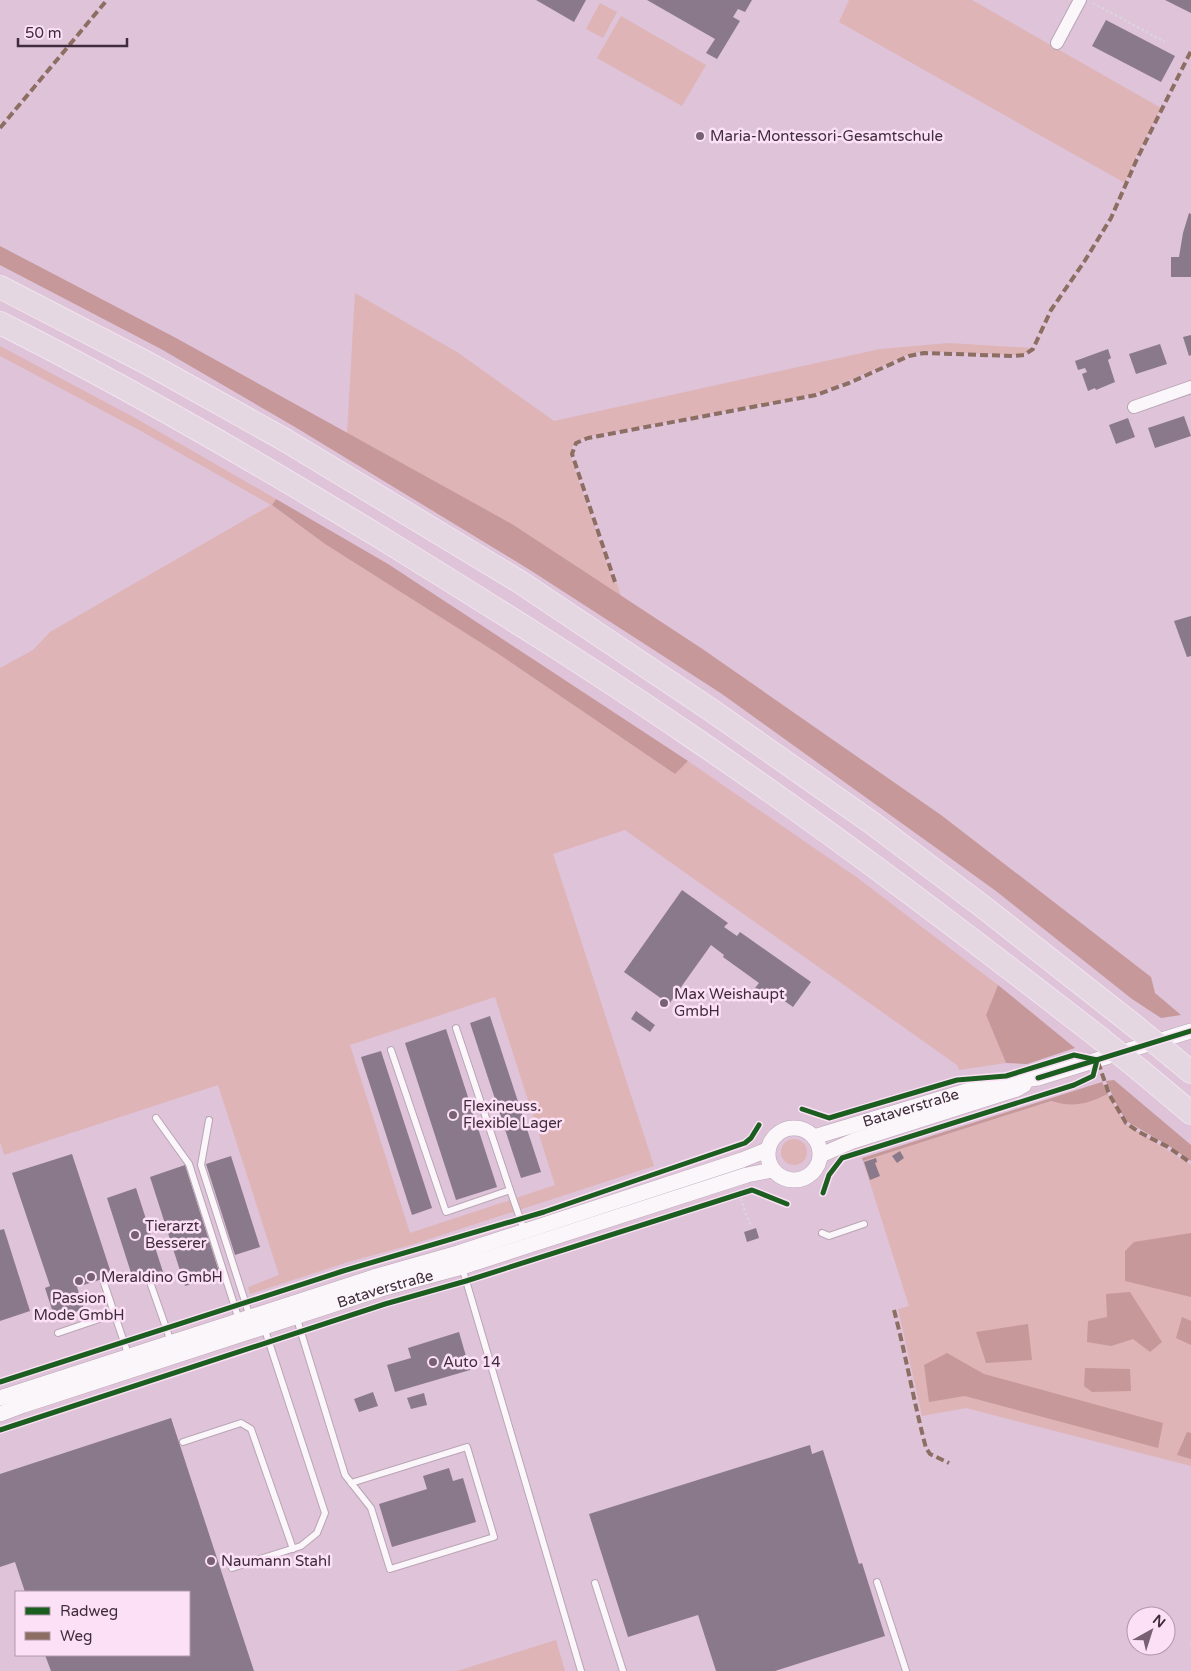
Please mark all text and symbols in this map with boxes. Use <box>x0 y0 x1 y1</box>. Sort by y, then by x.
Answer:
scale bar <box>18 15 126 47</box>
text: 50 m <box>25 24 62 42</box>
place label: Maria-Montessori-Gesamtschule <box>710 127 943 145</box>
marker: Maria-Montessori-Gesamtschule <box>694 130 706 142</box>
place label: Max Weishaupt GmbH <box>674 985 785 1020</box>
marker: Max Weishaupt GmbH <box>658 997 670 1009</box>
street label: Bataverstraße <box>860 1085 961 1131</box>
place label: Flexineuss. Flexible Lager <box>463 1097 563 1132</box>
marker: Flexineuss. Flexible Lager <box>447 1109 459 1121</box>
place label: Tierarzt Besserer <box>145 1217 207 1252</box>
marker: Tierarzt Besserer <box>129 1229 141 1241</box>
street label: Bataverstraße <box>335 1266 435 1312</box>
place label: Meraldino GmbH <box>101 1268 223 1286</box>
marker: Meraldino GmbH <box>85 1271 97 1283</box>
marker: Passion Mode GmbH <box>73 1275 85 1287</box>
place label: Passion Mode GmbH <box>34 1289 124 1324</box>
place label: Auto 14 <box>443 1353 501 1371</box>
marker: Auto 14 <box>427 1356 439 1368</box>
place label: Naumann Stahl <box>221 1552 331 1570</box>
marker: Naumann Stahl <box>205 1555 217 1567</box>
legend <box>15 1591 190 1656</box>
text: Radweg <box>60 1602 118 1620</box>
north arrow <box>1126 1606 1176 1656</box>
text: N <box>1149 1611 1169 1631</box>
text: Weg <box>60 1627 92 1645</box>

